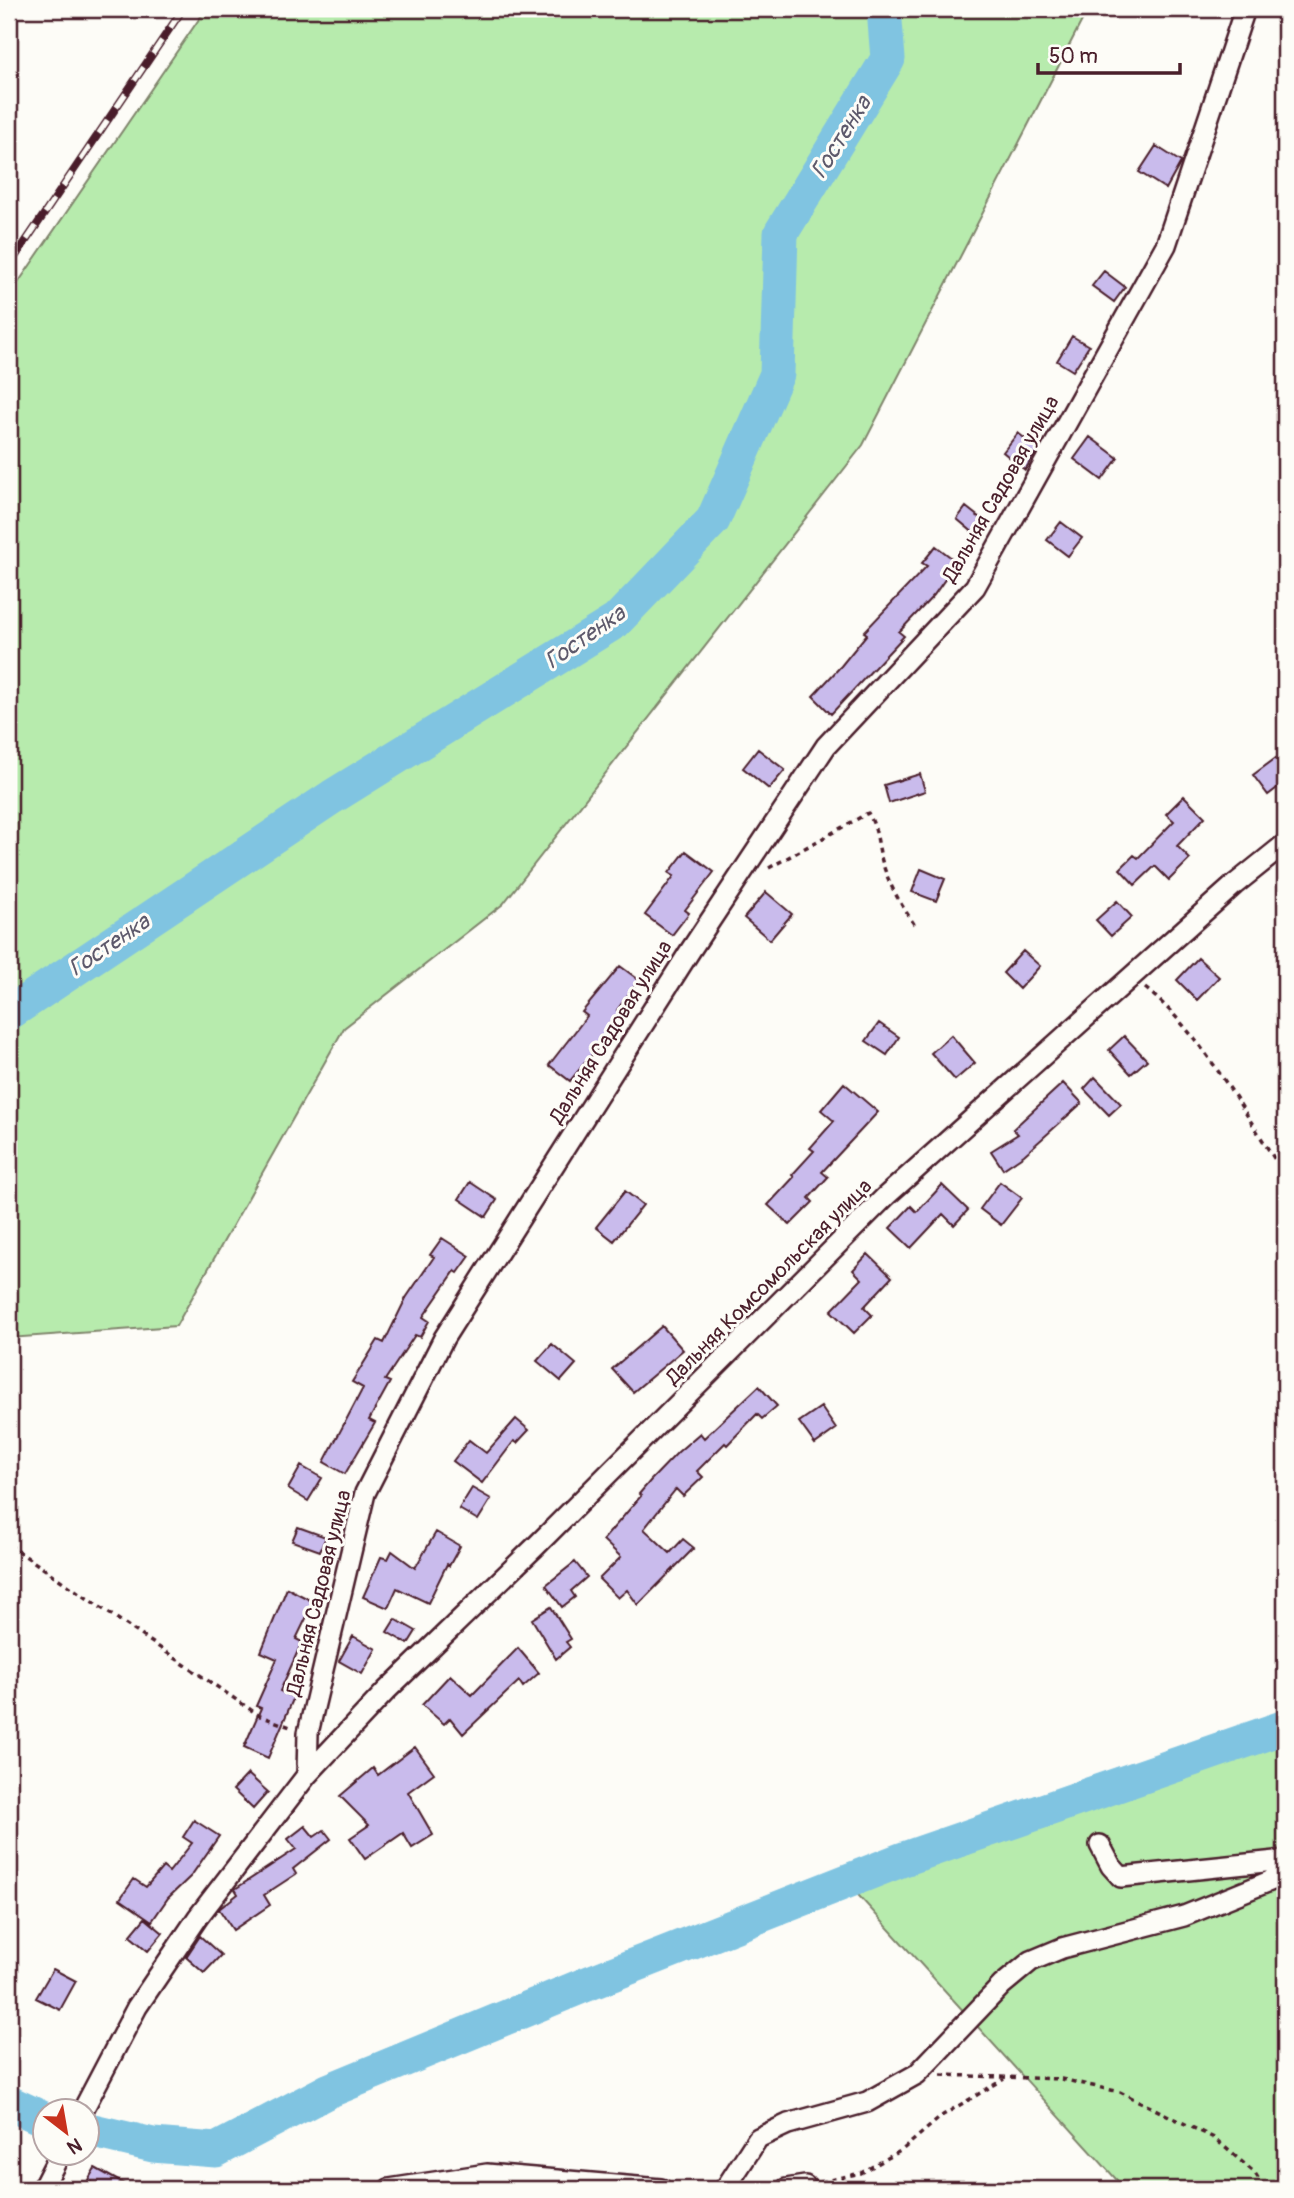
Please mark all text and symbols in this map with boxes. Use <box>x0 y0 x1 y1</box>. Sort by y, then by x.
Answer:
scale bar <box>1038 32 1180 76</box>
text: 50 m <box>1049 43 1098 70</box>
water label: Гостенка <box>804 89 878 183</box>
street label: Дальняя Садовая улица <box>936 391 1066 588</box>
water label: Гостенка <box>539 598 632 675</box>
water label: Гостенка <box>63 907 156 983</box>
street label: Дальняя Садовая улица <box>543 935 678 1130</box>
street label: Дальняя Комсомольская улица <box>659 1173 878 1392</box>
street label: Дальняя Садовая улица <box>280 1487 358 1700</box>
north arrow <box>32 2096 102 2166</box>
text: N <box>62 2132 86 2159</box>

